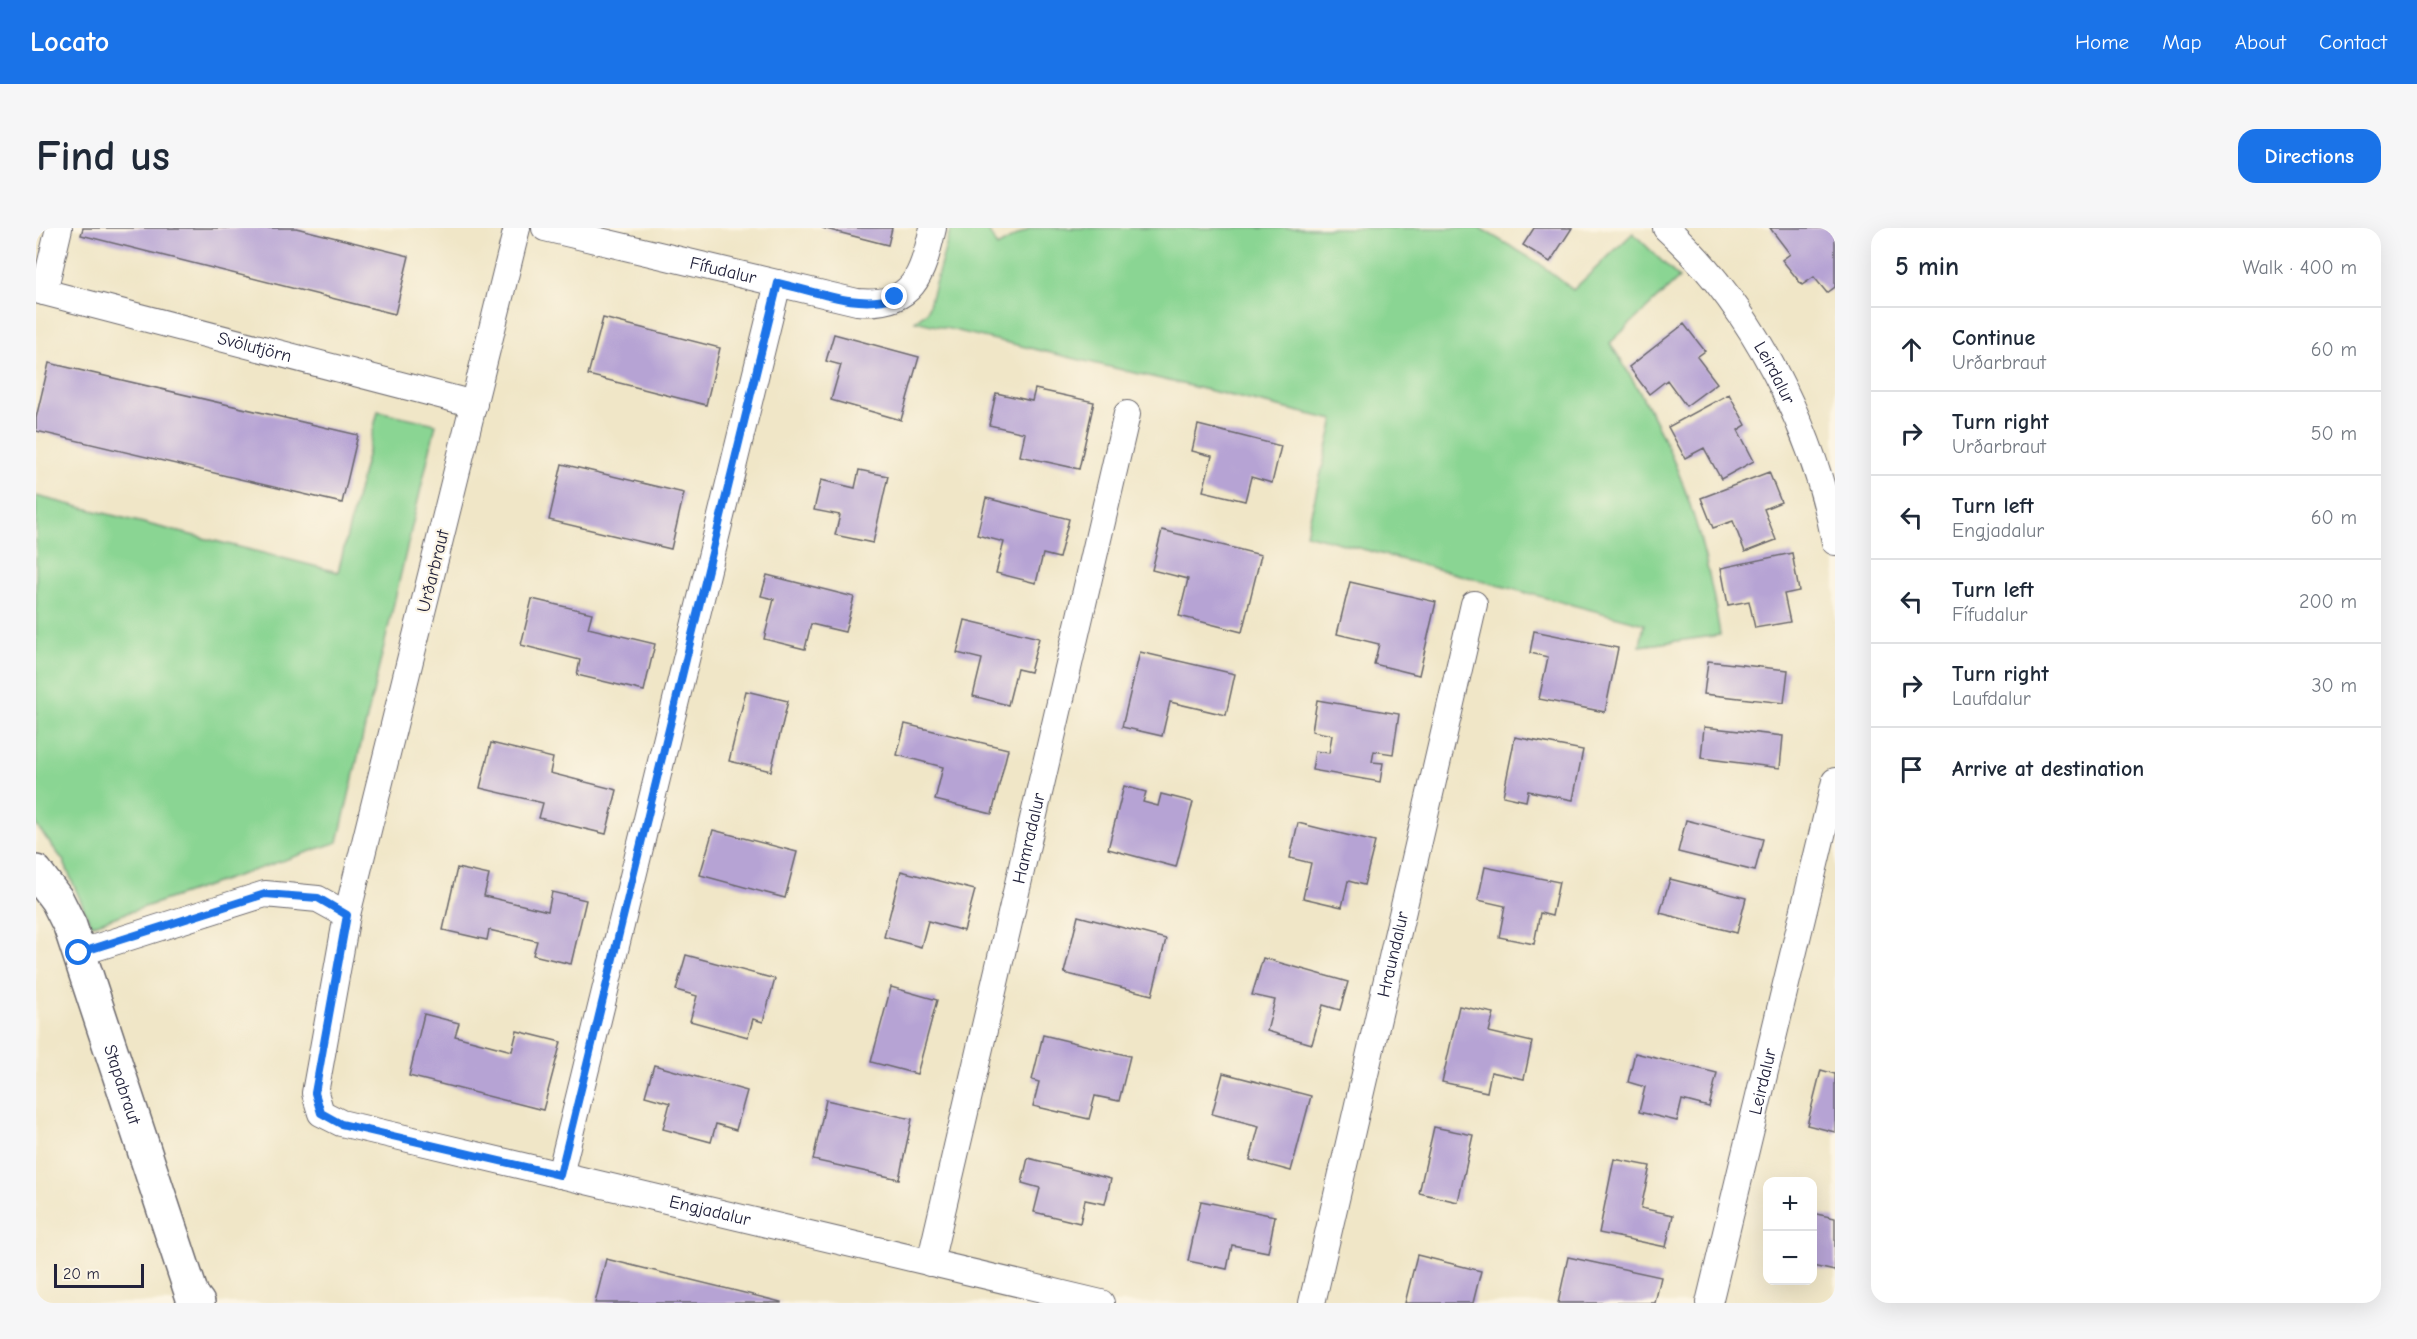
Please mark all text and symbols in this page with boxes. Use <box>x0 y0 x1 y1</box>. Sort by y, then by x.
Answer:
text: Locato <box>30 26 109 58</box>
text: Home <box>2075 30 2129 54</box>
text: Map <box>2162 30 2202 54</box>
text: About <box>2235 30 2286 54</box>
text: Contact <box>2319 30 2387 54</box>
button: Directions <box>2238 129 2381 183</box>
text: Find us <box>36 132 170 181</box>
text: 5 min <box>1895 252 1959 282</box>
street label: Fífudalur <box>687 253 759 289</box>
text: Walk · 400 m <box>2243 256 2357 279</box>
route end <box>881 283 907 309</box>
text: Continue <box>1952 325 2035 351</box>
street label: Svölutjörn <box>215 328 294 367</box>
icon: ahead <box>1895 333 1928 366</box>
street label: Leirdalur <box>1749 338 1800 408</box>
text: 60 m <box>2311 338 2357 361</box>
text: Urðarbraut <box>1952 351 2046 374</box>
text: Turn right <box>1952 409 2049 435</box>
icon: right <box>1895 417 1928 450</box>
text: 50 m <box>2311 422 2357 445</box>
text: Urðarbraut <box>1952 435 2046 458</box>
text: Turn left <box>1952 493 2034 519</box>
icon: left <box>1895 501 1928 534</box>
text: 60 m <box>2311 506 2357 529</box>
text: Engjadalur <box>1952 519 2044 542</box>
street label: Urðarbraut <box>413 527 454 615</box>
text: Turn left <box>1952 577 2034 603</box>
icon: left <box>1895 585 1928 618</box>
text: 200 m <box>2299 590 2357 613</box>
text: Fífudalur <box>1952 603 2027 626</box>
text: Turn right <box>1952 661 2049 687</box>
icon: right <box>1895 669 1928 702</box>
text: 30 m <box>2311 674 2357 697</box>
text: Laufdalur <box>1952 687 2031 710</box>
icon: arrive <box>1895 753 1928 786</box>
text: Arrive at destination <box>1952 756 2144 782</box>
street label: Hamradalur <box>1008 790 1050 886</box>
street label: Hraundalur <box>1373 909 1414 999</box>
route start <box>65 939 91 965</box>
street label: Stapabraut <box>99 1042 145 1128</box>
street label: Leirdalur <box>1745 1045 1781 1117</box>
map controls <box>1763 1177 1817 1285</box>
button: + <box>1763 1177 1817 1231</box>
street label: Engjadalur <box>667 1191 754 1231</box>
button: − <box>1763 1231 1817 1285</box>
scale bar <box>54 1261 144 1288</box>
text: 20 m <box>63 1265 100 1283</box>

